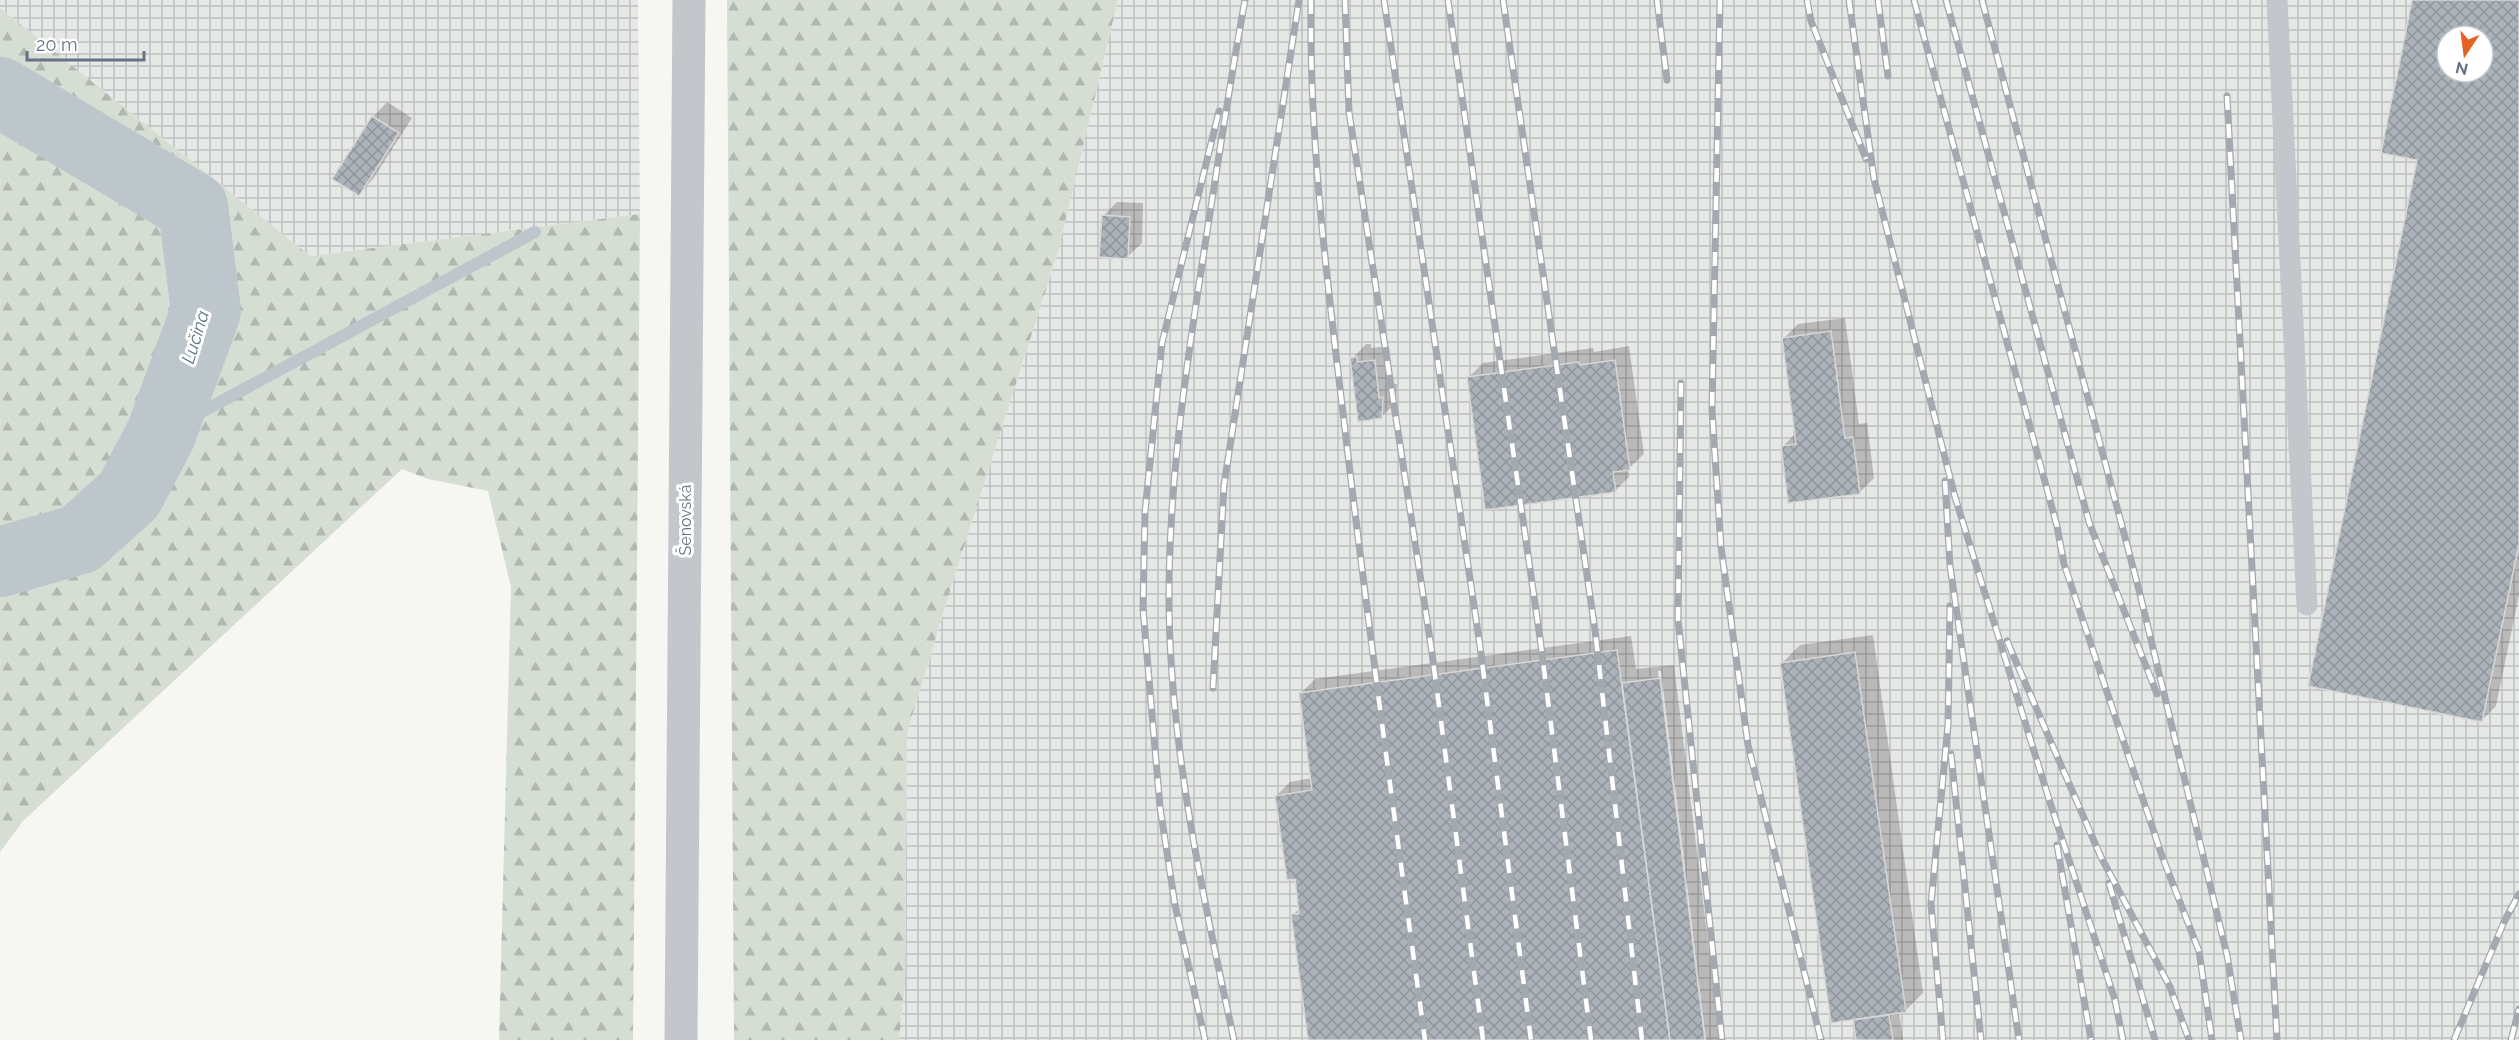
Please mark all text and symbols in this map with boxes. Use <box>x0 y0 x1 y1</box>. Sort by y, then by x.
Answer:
scale bar <box>27 24 144 62</box>
north arrow <box>2435 24 2495 84</box>
text: 20 m <box>36 34 78 55</box>
text: N <box>2454 57 2470 79</box>
water label: Lučina <box>177 308 213 366</box>
street label: Šenovská <box>675 485 695 555</box>

